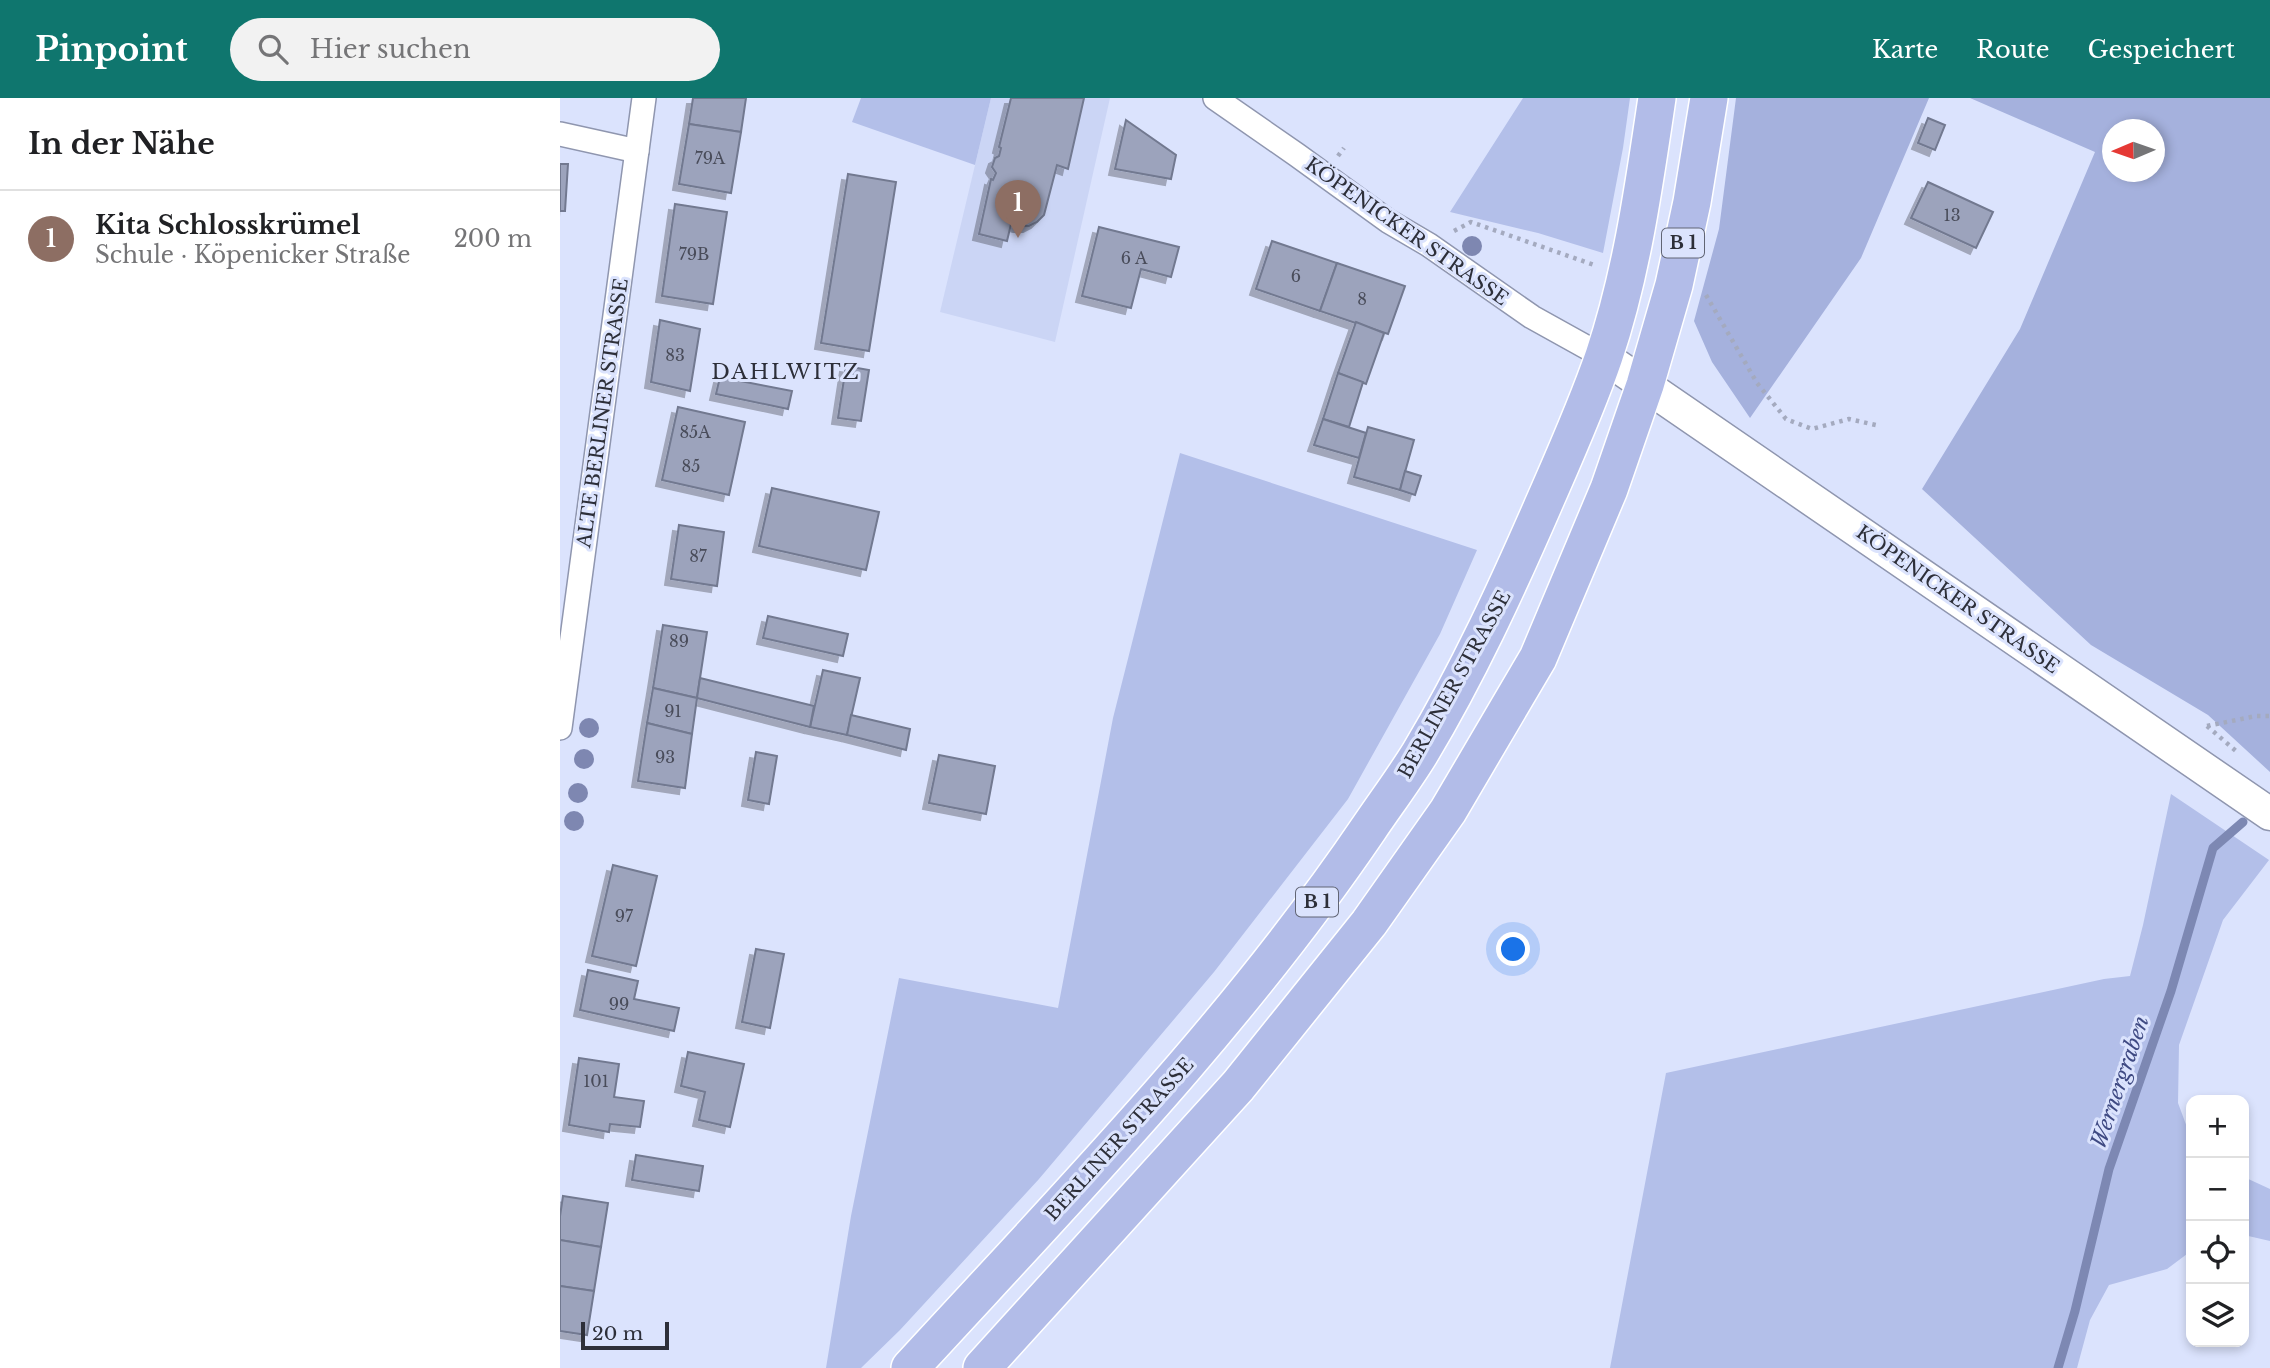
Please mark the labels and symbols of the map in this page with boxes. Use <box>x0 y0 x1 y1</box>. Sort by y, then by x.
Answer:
north arrow <box>2102 119 2165 182</box>
house number: 79A <box>695 148 726 168</box>
street label: KÖPENICKER STRASSE <box>1301 152 1513 310</box>
pin: 1 <box>995 180 1041 238</box>
house number: 13 <box>1944 205 1961 225</box>
road number: B 1 <box>1662 228 1704 258</box>
house number: 79B <box>679 244 709 264</box>
house number: 6 A <box>1121 248 1148 268</box>
house number: 6 <box>1291 266 1301 286</box>
street label: ALTE BERLINER STRASSE <box>572 277 633 550</box>
house number: 8 <box>1357 289 1367 309</box>
house number: 83 <box>665 345 685 365</box>
district label: DAHLWITZ <box>711 359 861 385</box>
house number: 85A <box>679 422 711 442</box>
house number: 85 <box>682 456 700 476</box>
street label: KÖPENICKER STRASSE <box>1852 520 2064 678</box>
house number: 87 <box>689 546 708 566</box>
street label: BERLINER STRASSE <box>1393 586 1516 782</box>
house number: 89 <box>669 631 689 651</box>
house number: 91 <box>664 701 682 721</box>
house number: 93 <box>655 747 675 767</box>
road number: B 1 <box>1296 888 1338 916</box>
house number: 97 <box>615 906 634 926</box>
your location <box>1496 932 1530 966</box>
house number: 99 <box>609 994 629 1014</box>
water label: Wernergraben <box>2085 1013 2155 1151</box>
street label: BERLINER STRASSE <box>1040 1053 1199 1225</box>
house number: 101 <box>583 1071 609 1091</box>
scale bar <box>581 1319 668 1351</box>

